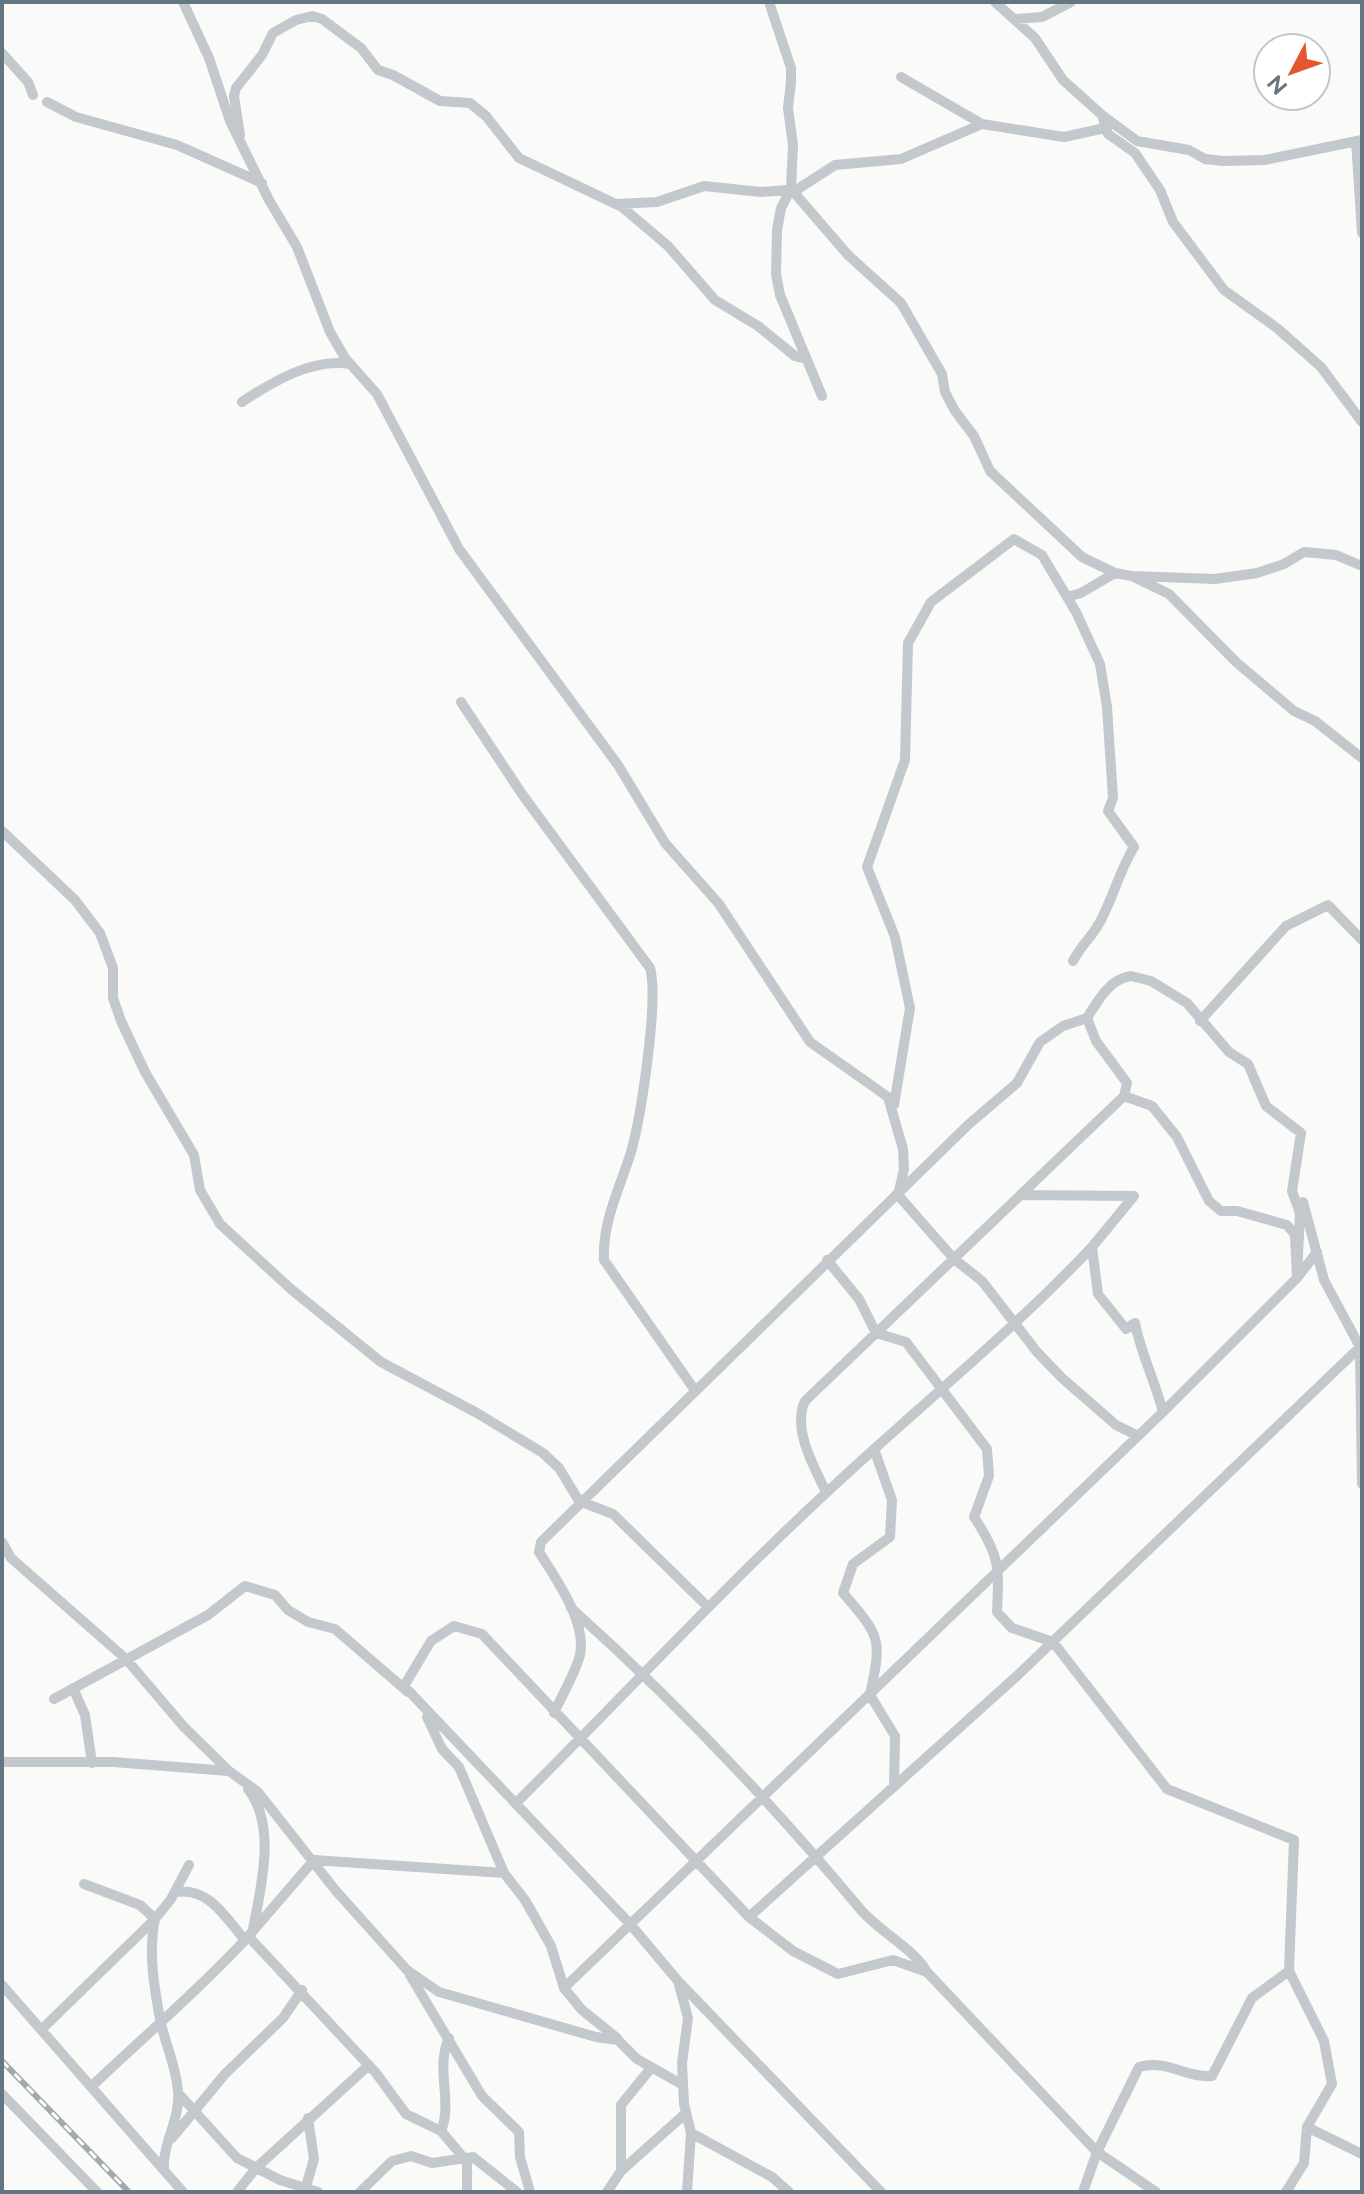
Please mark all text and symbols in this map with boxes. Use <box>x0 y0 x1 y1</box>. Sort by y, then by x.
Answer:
north arrow <box>1252 32 1332 112</box>
text: N <box>1262 70 1292 100</box>

